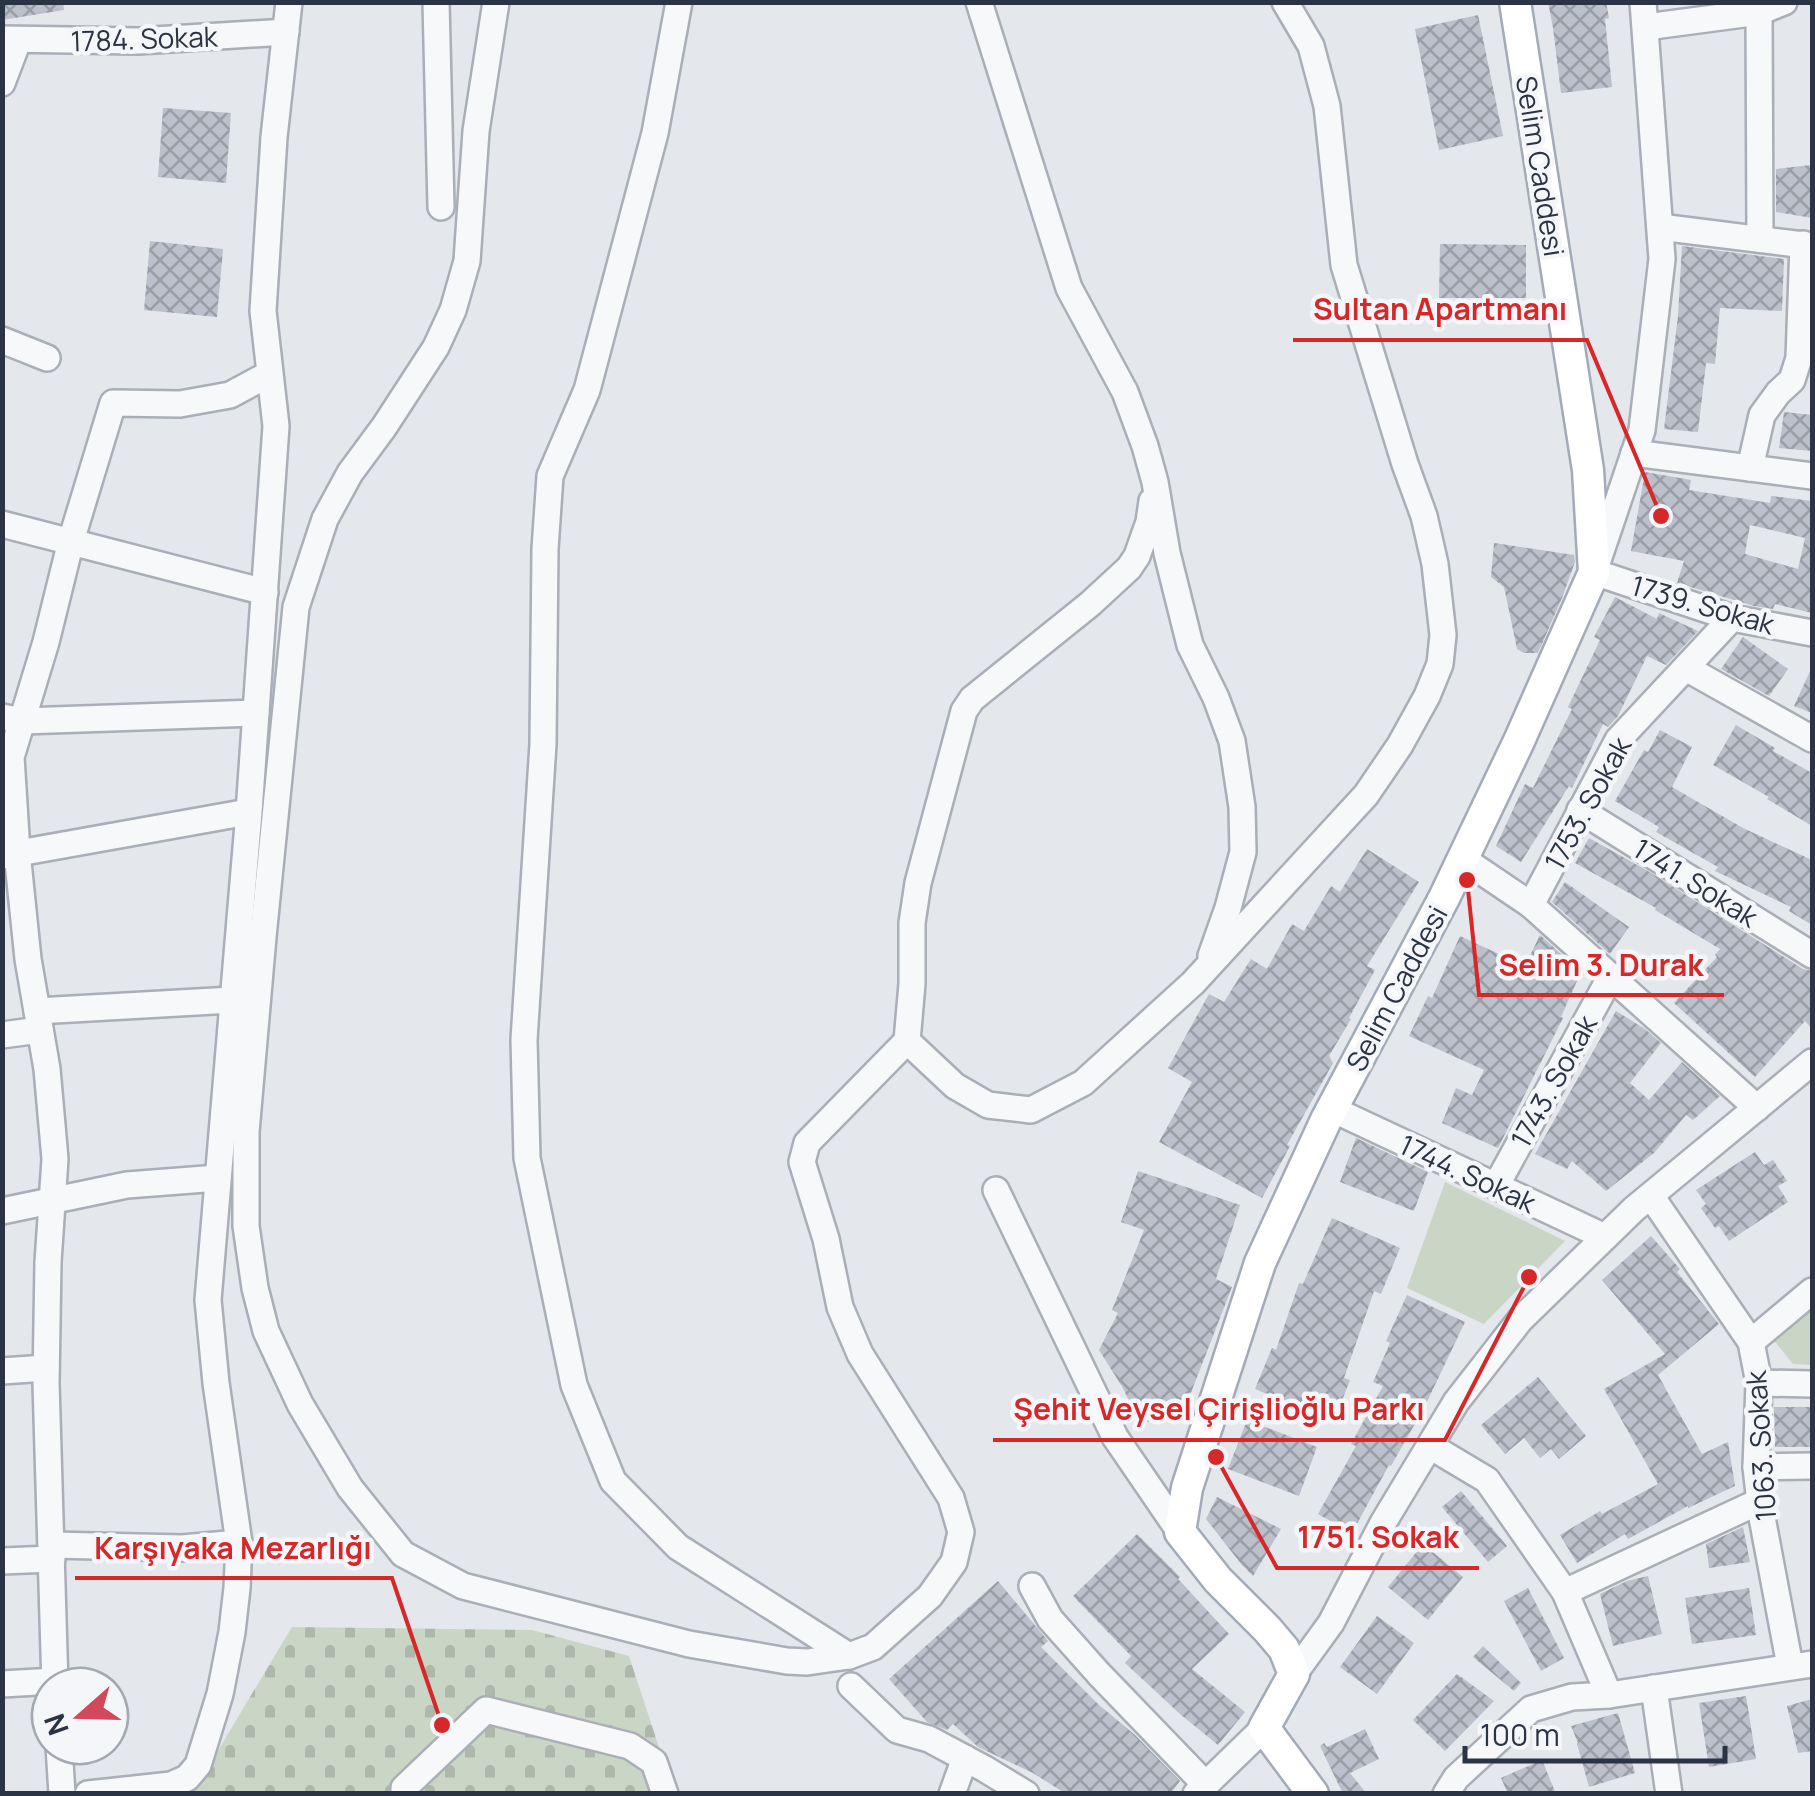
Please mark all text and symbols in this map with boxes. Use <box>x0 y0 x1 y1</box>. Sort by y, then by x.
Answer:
street label: 1784. Sokak <box>70 16 219 60</box>
street label: Selim Caddesi <box>1508 73 1574 259</box>
callout: Sultan Apartmanı <box>1293 280 1587 340</box>
text: Sultan Apartmanı <box>1313 288 1567 329</box>
street label: 1739. Sokak <box>1627 565 1780 643</box>
street label: 1753. Sokak <box>1535 729 1640 876</box>
street label: 1741. Sokak <box>1627 829 1766 936</box>
street label: Selim Caddesi <box>1336 899 1456 1077</box>
callout: Selim 3. Durak <box>1479 935 1724 995</box>
text: Selim 3. Durak <box>1499 944 1704 985</box>
street label: 1743. Sokak <box>1501 1007 1605 1154</box>
street label: 1744. Sokak <box>1394 1125 1543 1222</box>
street label: 1063. Sokak <box>1736 1368 1784 1523</box>
callout: Şehit Veysel Çirişlioğlu Parkı <box>993 1380 1445 1440</box>
text: Şehit Veysel Çirişlioğlu Parkı <box>1013 1388 1425 1429</box>
callout: 1751. Sokak <box>1277 1508 1479 1568</box>
text: 1751. Sokak <box>1297 1516 1460 1557</box>
callout: Karşıyaka Mezarlığı <box>75 1518 392 1578</box>
text: Karşıyaka Mezarlığı <box>94 1527 372 1568</box>
north arrow <box>30 1666 130 1766</box>
scale bar <box>1465 1701 1725 1763</box>
text: N <box>34 1709 77 1741</box>
text: 100 m <box>1480 1714 1560 1755</box>

